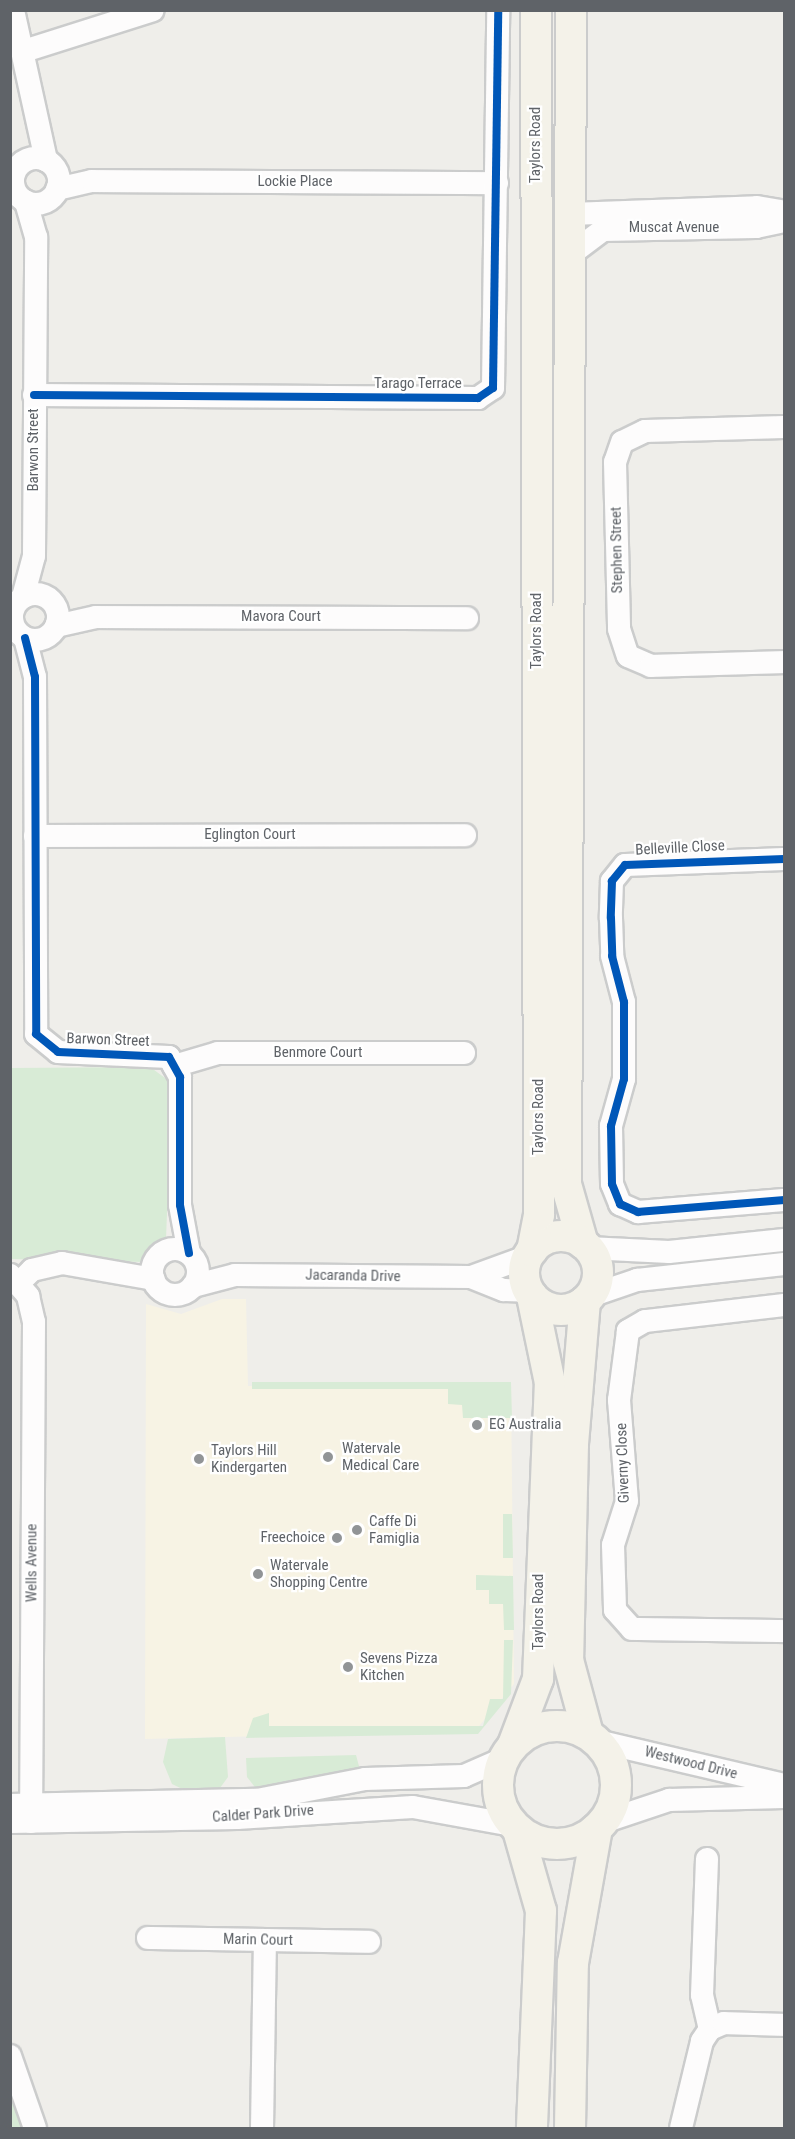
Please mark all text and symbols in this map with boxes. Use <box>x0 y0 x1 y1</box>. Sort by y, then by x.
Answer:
street label: Taylors Road <box>527 107 545 183</box>
street label: Lockie Place <box>257 173 333 191</box>
street label: Muscat Avenue <box>629 219 719 237</box>
street label: Tarago Terrace <box>374 375 462 393</box>
street label: Barwon Street <box>25 408 43 492</box>
street label: Stephen Street <box>607 506 627 594</box>
street label: Taylors Road <box>528 593 546 669</box>
street label: Mavora Court <box>241 608 321 626</box>
street label: Eglington Court <box>204 826 296 844</box>
street label: Belleville Close <box>635 837 725 859</box>
street label: Barwon Street <box>66 1030 150 1050</box>
street label: Benmore Court <box>274 1044 362 1062</box>
street label: Taylors Road <box>530 1079 548 1155</box>
street label: Jacaranda Drive <box>305 1266 401 1286</box>
place label: EG Australia <box>489 1416 561 1434</box>
marker: EG Australia <box>470 1418 484 1432</box>
street label: Giverny Close <box>613 1422 633 1504</box>
place label: Watervale Medical Care <box>342 1439 419 1474</box>
place label: Taylors Hill Kindergarten <box>211 1441 287 1476</box>
marker: Watervale Medical Care <box>319 1448 337 1466</box>
marker: Taylors Hill Kindergarten <box>192 1452 206 1466</box>
place label: Caffe Di Famiglia <box>369 1512 419 1547</box>
marker: Caffe Di Famiglia <box>350 1523 364 1537</box>
street label: Wells Avenue <box>23 1524 41 1602</box>
place label: Freechoice <box>260 1529 325 1547</box>
marker: Freechoice <box>330 1531 344 1545</box>
place label: Watervale Shopping Centre <box>270 1556 368 1591</box>
marker: Watervale Shopping Centre <box>251 1567 265 1581</box>
street label: Taylors Road <box>530 1574 548 1650</box>
place label: Sevens Pizza Kitchen <box>360 1649 438 1684</box>
marker: Sevens Pizza Kitchen <box>341 1660 355 1674</box>
street label: Westwood Drive <box>643 1743 739 1783</box>
street label: Calder Park Drive <box>212 1801 314 1827</box>
street label: Marin Court <box>223 1930 293 1950</box>

